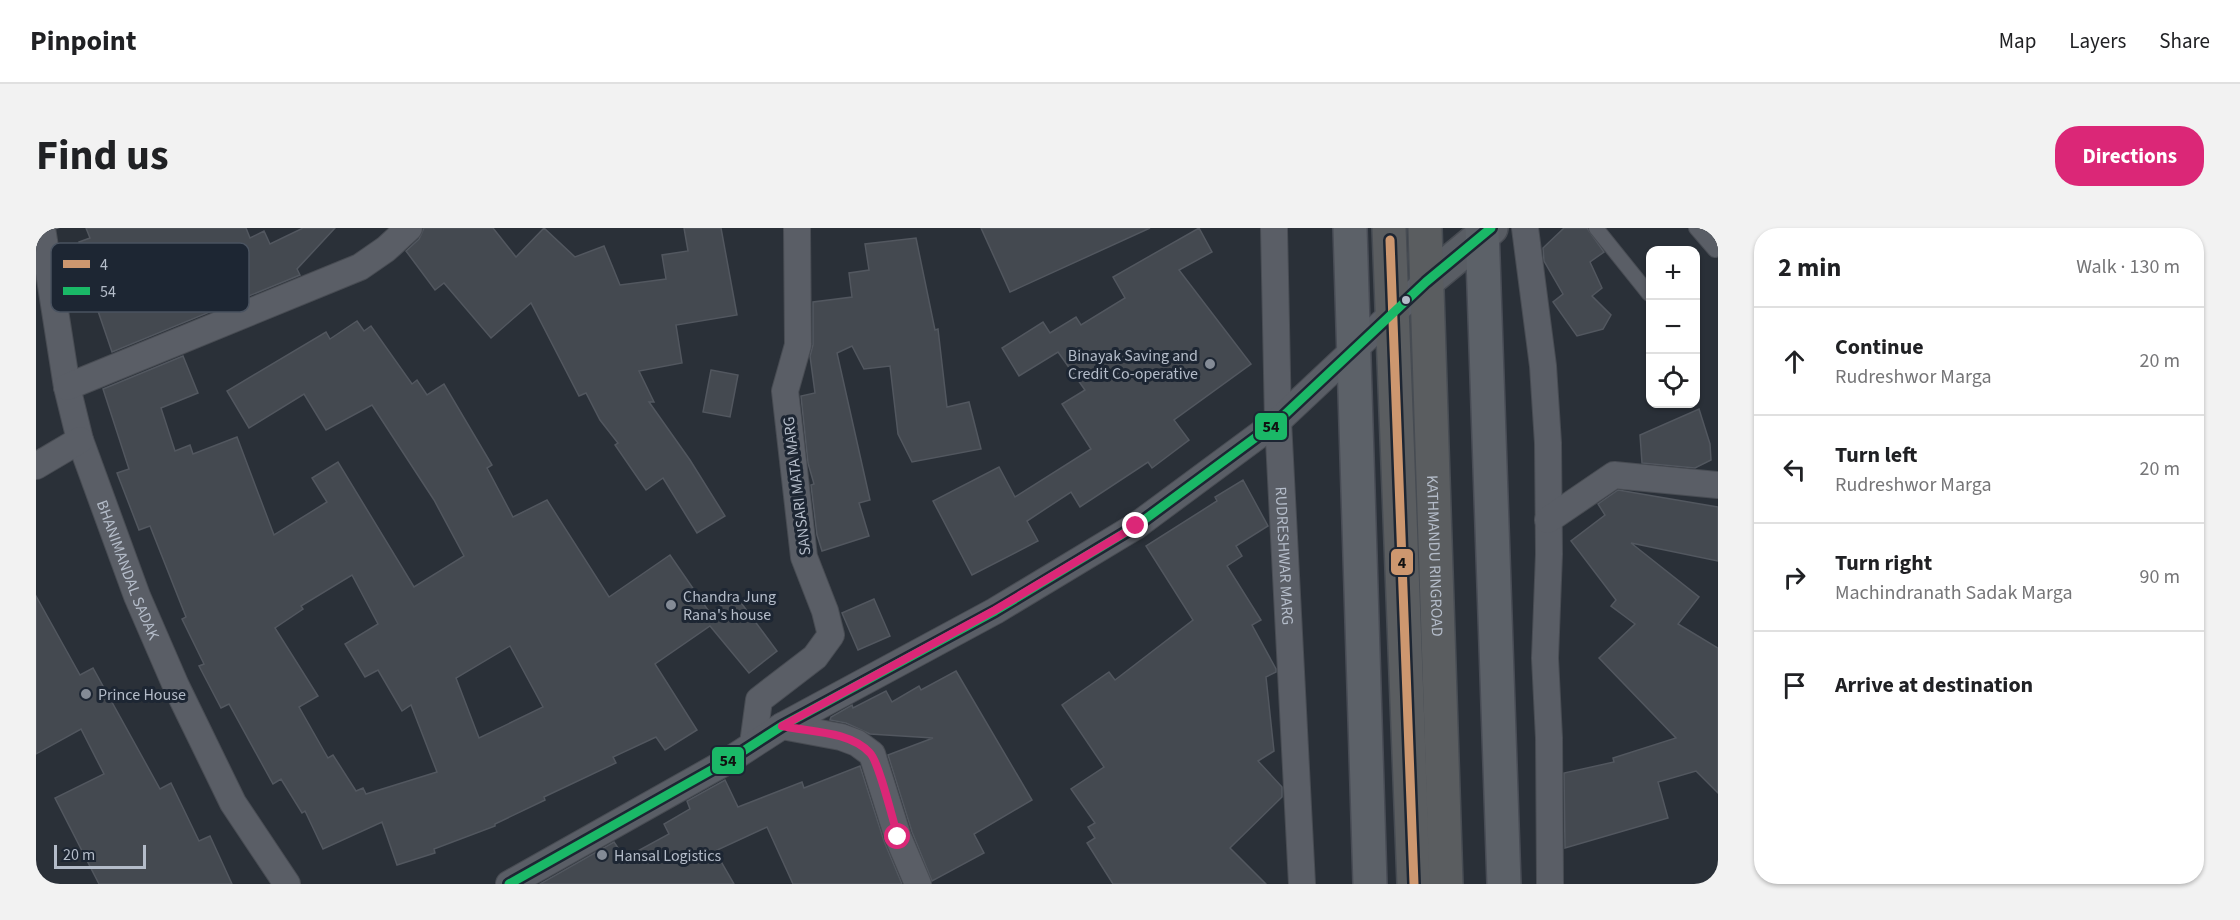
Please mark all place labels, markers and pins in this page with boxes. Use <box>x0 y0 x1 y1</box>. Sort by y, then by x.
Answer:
unlabelled marker <box>1400 294 1412 306</box>
place label: Binayak Saving and Credit Co-operative <box>1068 345 1198 385</box>
marker: Binayak Saving and Credit Co-operative <box>1203 357 1217 371</box>
place label: Chandra Jung Rana's house <box>683 586 776 626</box>
marker: Chandra Jung Rana's house <box>664 598 678 612</box>
place label: Prince House <box>98 684 186 706</box>
marker: Prince House <box>79 687 93 701</box>
place label: Hansal Logistics <box>614 845 722 867</box>
marker: Hansal Logistics <box>595 848 609 862</box>

